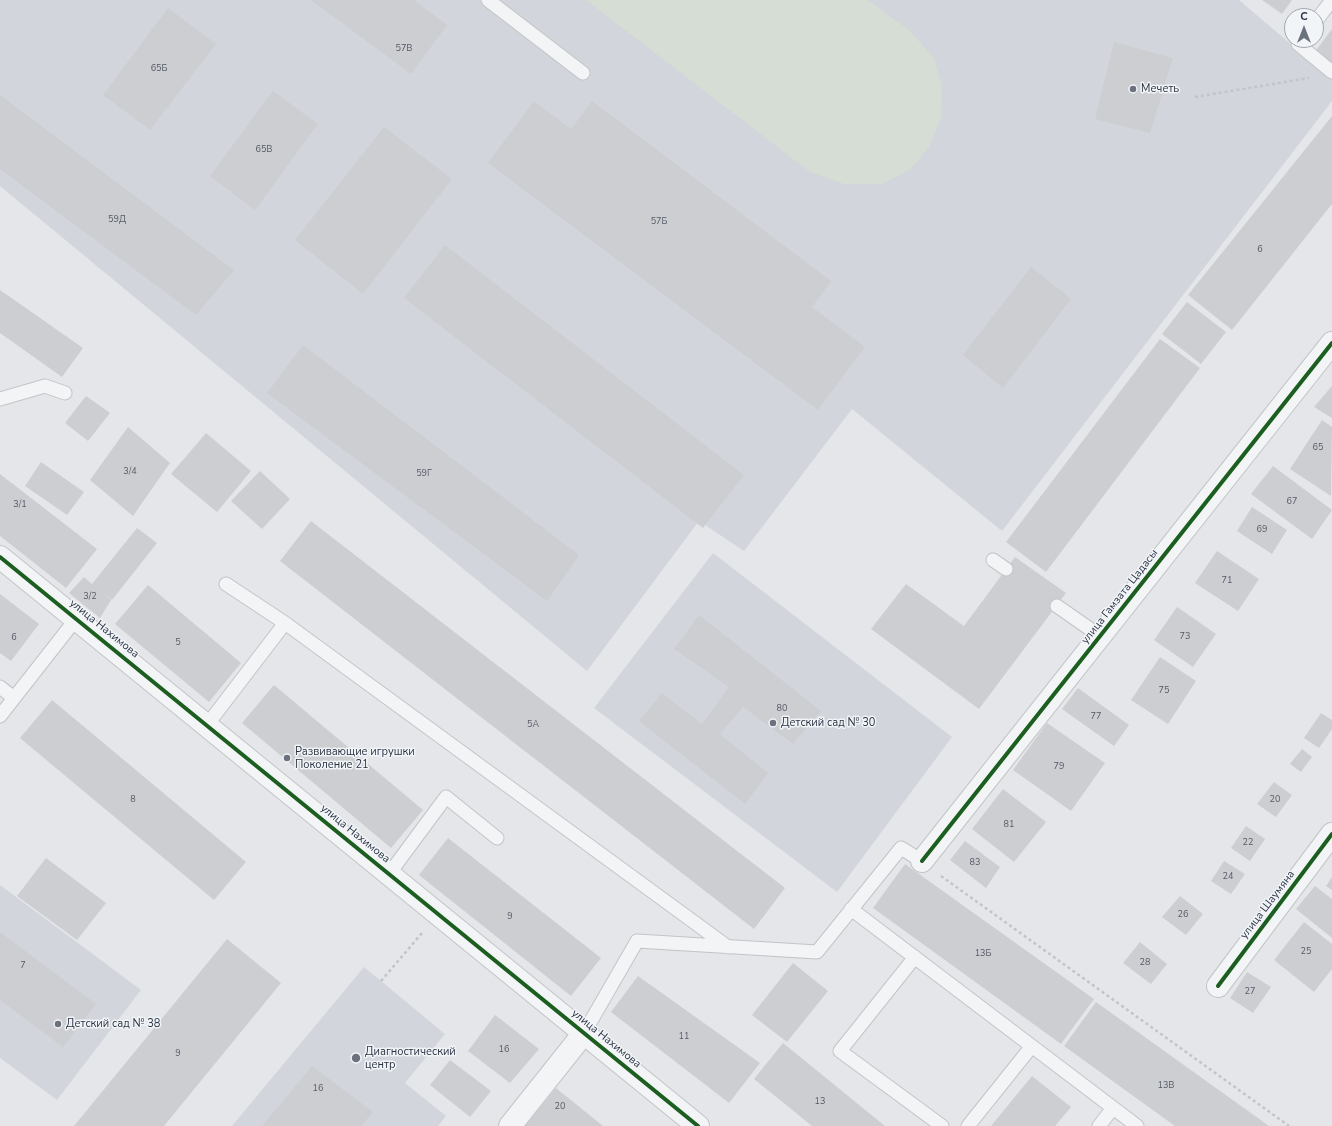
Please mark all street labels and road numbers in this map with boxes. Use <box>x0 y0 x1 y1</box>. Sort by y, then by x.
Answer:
street label: улица Гамзата Цадасы <box>1079 547 1161 647</box>
street label: улица Нахимова <box>67 597 141 661</box>
street label: улица Нахимова <box>318 802 392 866</box>
street label: улица Шаумяна <box>1238 868 1298 942</box>
street label: улица Нахимова <box>569 1007 643 1071</box>

